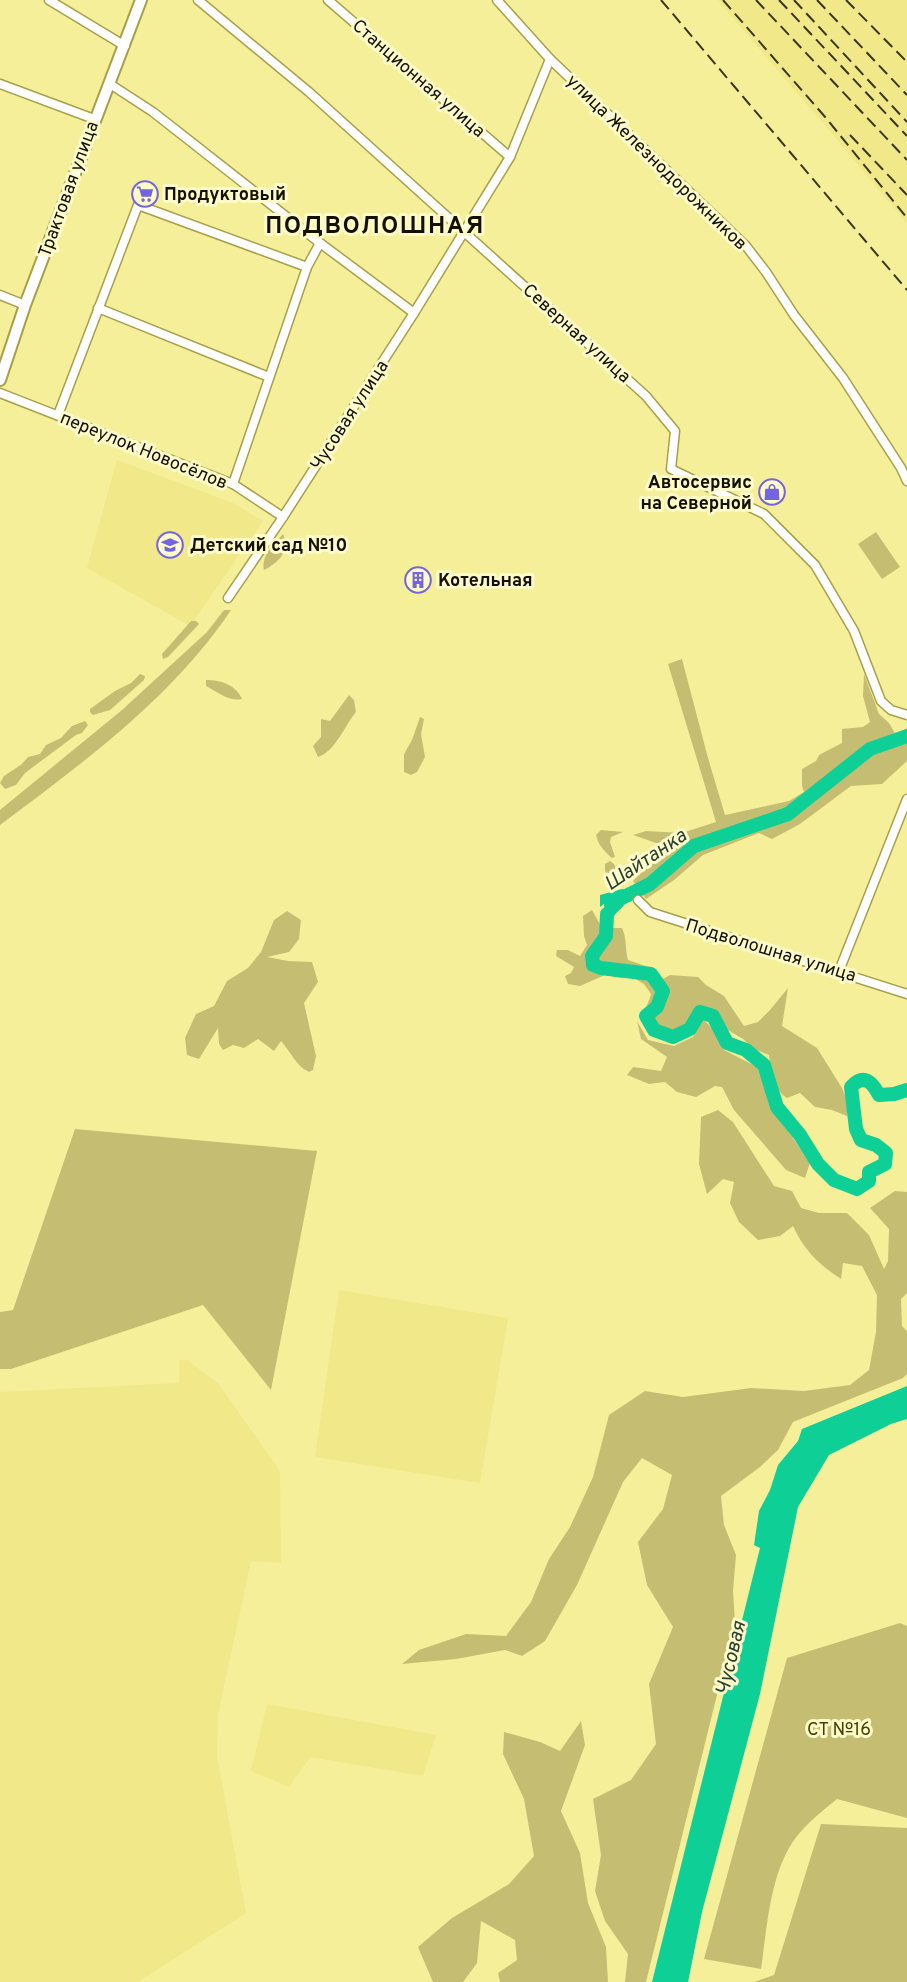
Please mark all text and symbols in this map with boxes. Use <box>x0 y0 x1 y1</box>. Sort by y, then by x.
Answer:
street label: Станционная улица <box>347 15 489 143</box>
street label: улица Железнодорожников <box>561 70 751 256</box>
street label: Трактовая улица <box>34 118 105 261</box>
supermarket icon: Продуктовый <box>130 179 160 209</box>
place label: Продуктовый <box>164 184 286 207</box>
district label: ПОДВОЛОШНАЯ <box>265 212 485 242</box>
street label: Северная улица <box>517 279 635 389</box>
street label: Чусовая улица <box>306 356 394 475</box>
street label: переулок Новосёлов <box>56 407 231 496</box>
place label: Автосервис на Северной <box>641 472 752 516</box>
shop icon: Автосервис на Северной <box>757 477 787 507</box>
school or university icon: Детский сад №10 <box>155 530 185 560</box>
place label: Детский сад №10 <box>190 535 347 558</box>
building icon: Котельная <box>403 565 433 595</box>
place label: Котельная <box>438 570 533 593</box>
water label: Шайтанка <box>600 823 693 898</box>
street label: Подволошная улица <box>682 915 859 988</box>
water label: Чусовая <box>711 1618 753 1698</box>
park label: СТ №16 <box>807 1719 871 1742</box>

